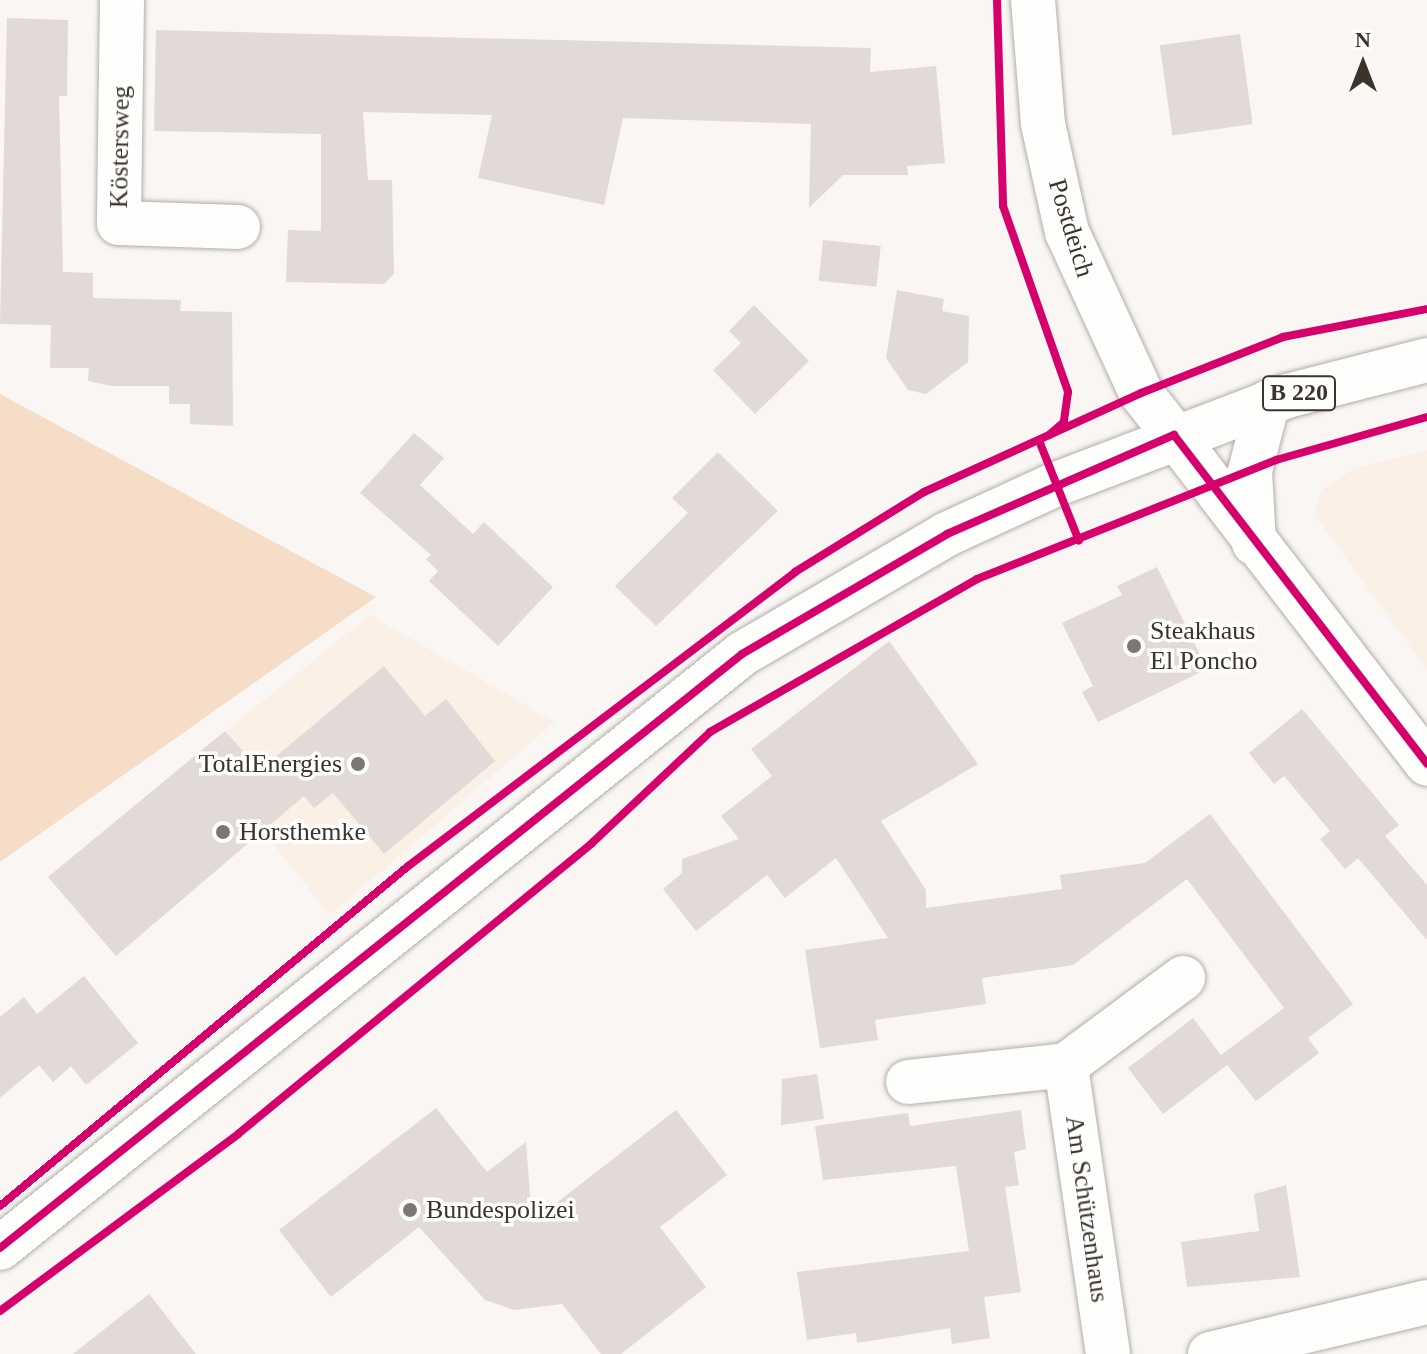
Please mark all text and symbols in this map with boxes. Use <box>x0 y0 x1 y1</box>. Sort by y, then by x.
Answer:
north arrow <box>1323 24 1403 104</box>
text: N <box>1355 27 1371 52</box>
street label: Köstersweg <box>103 85 137 209</box>
street label: Postdeich <box>1041 175 1101 281</box>
road number: B 220 <box>1261 373 1337 413</box>
place label: Steakhaus El Poncho <box>1150 615 1258 676</box>
marker: Steakhaus El Poncho <box>1125 637 1143 655</box>
place label: TotalEnergies <box>198 748 342 780</box>
marker: TotalEnergies <box>349 755 367 773</box>
place label: Horsthemke <box>239 816 366 848</box>
marker: Horsthemke <box>214 823 232 841</box>
street label: Am Schützenhaus <box>1058 1114 1116 1304</box>
place label: Bundespolizei <box>426 1194 575 1226</box>
marker: Bundespolizei <box>401 1201 419 1219</box>

